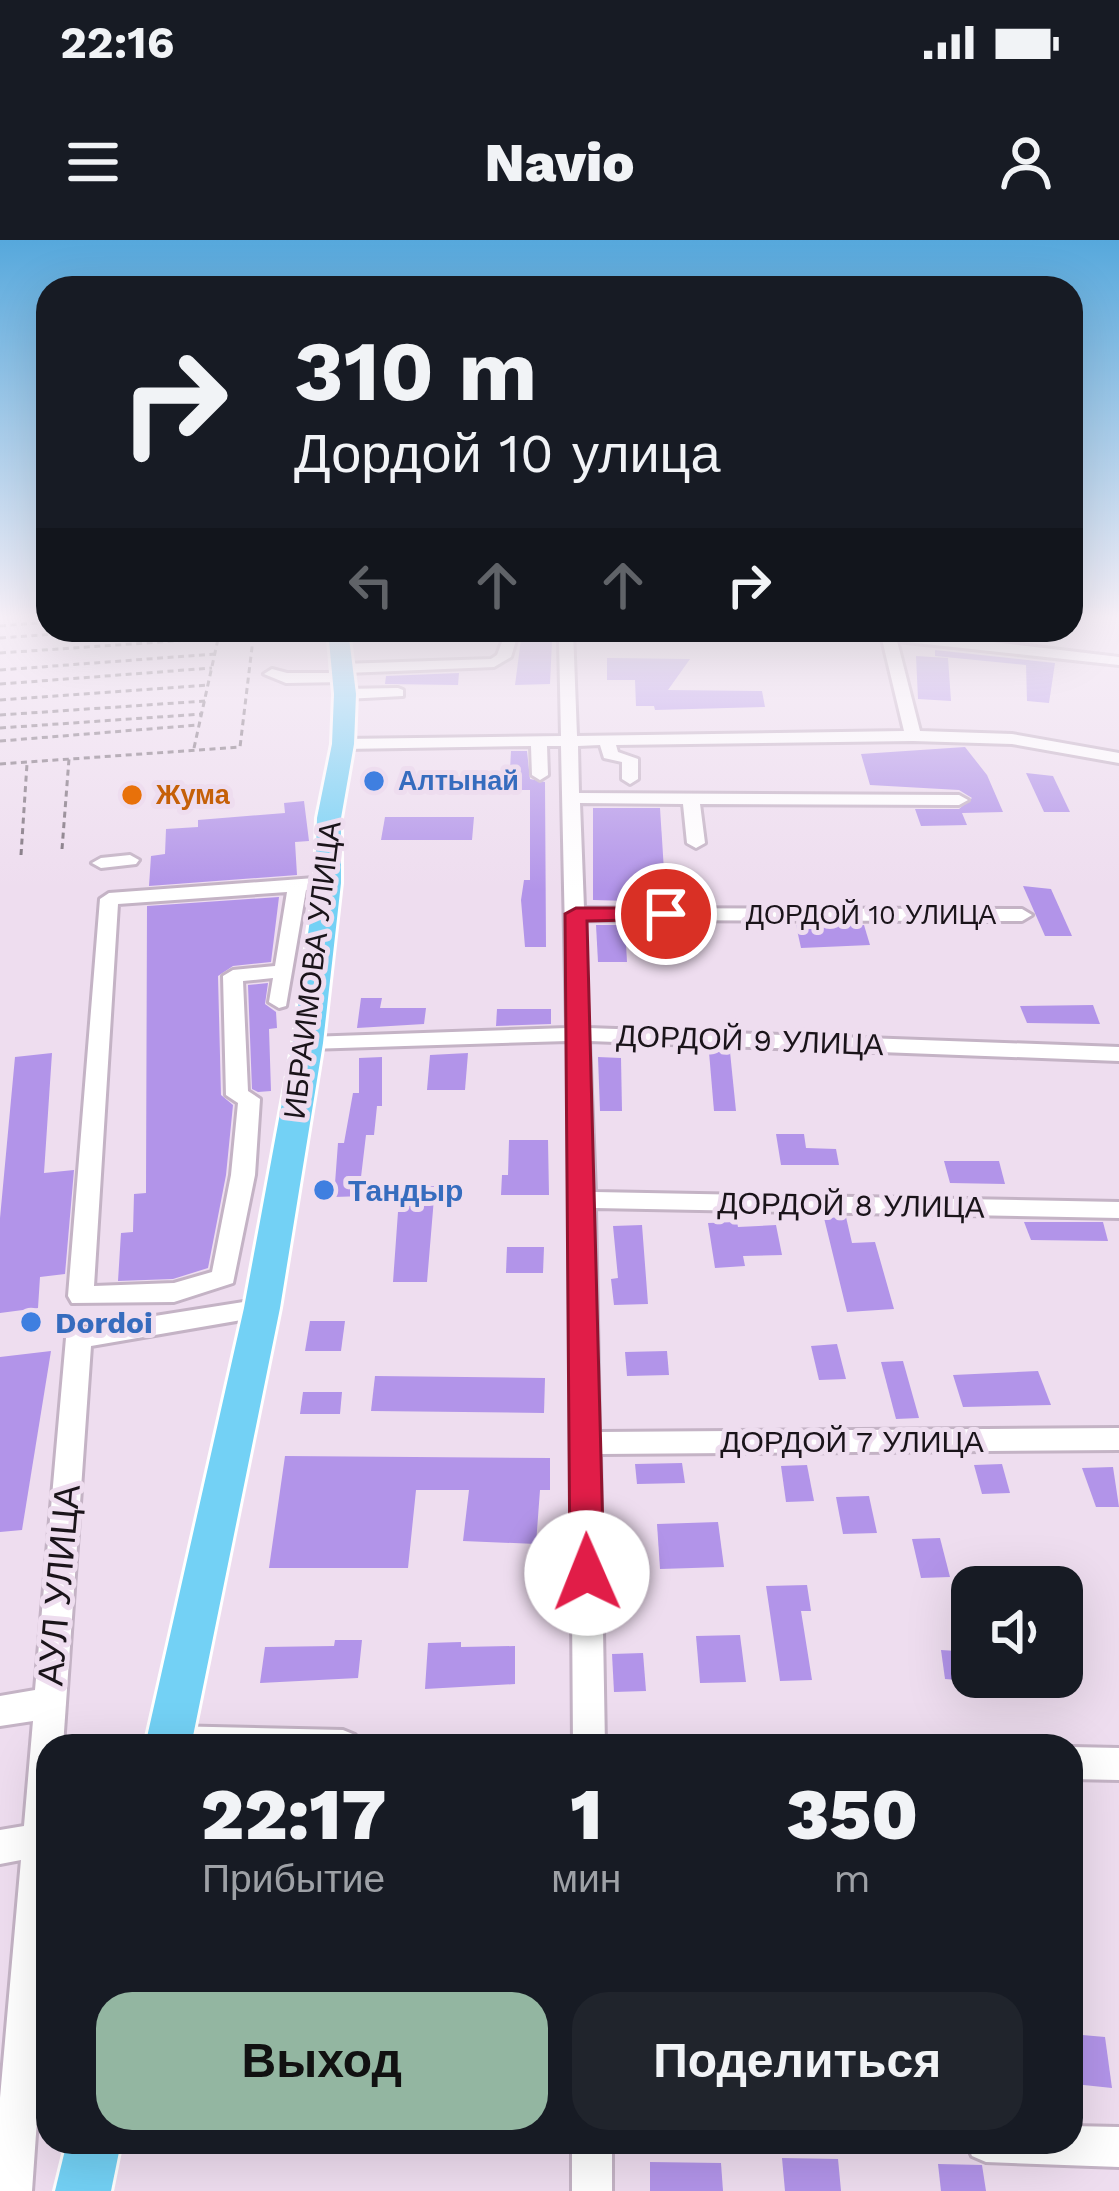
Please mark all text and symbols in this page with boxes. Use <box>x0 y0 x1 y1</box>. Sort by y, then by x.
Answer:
text: 22:16 <box>60 16 174 69</box>
icon: menu <box>60 129 126 195</box>
icon: person <box>993 129 1059 195</box>
text: Navio <box>485 131 634 194</box>
text: 310 m <box>294 322 537 420</box>
icon: right <box>96 324 252 480</box>
text: Дордой 10 улица <box>294 422 721 485</box>
icon: left <box>338 552 404 618</box>
icon: ahead <box>464 552 530 618</box>
icon: ahead <box>590 552 656 618</box>
icon: right <box>716 552 782 618</box>
place label: Алтынай <box>398 765 519 797</box>
marker: Алтынай <box>361 768 387 794</box>
place label: Жума <box>155 779 231 811</box>
marker: Жума <box>119 782 145 808</box>
street label: ИБРАИМОВА УЛИЦА <box>276 819 348 1121</box>
pin <box>615 863 717 965</box>
icon: arrive <box>633 881 699 947</box>
street label: ДОРДОЙ 10 УЛИЦА <box>746 899 996 931</box>
street label: ДОРДОЙ 9 УЛИЦА <box>616 1018 884 1062</box>
place label: Тандыр <box>348 1173 463 1208</box>
marker: Тандыр <box>311 1177 337 1203</box>
street label: ДОРДОЙ 8 УЛИЦА <box>717 1185 985 1225</box>
place label: Dordoi <box>55 1305 153 1340</box>
marker: Dordoi <box>18 1309 44 1335</box>
street label: ДОРДОЙ 7 УЛИЦА <box>720 1424 984 1459</box>
street label: АУЛ УЛИЦА <box>29 1483 89 1687</box>
position arrow <box>524 1510 650 1636</box>
map controls <box>951 1566 1083 1698</box>
button: sound <box>951 1566 1083 1698</box>
text: 22:17 <box>201 1772 386 1856</box>
text: 1 <box>570 1772 602 1856</box>
text: 350 <box>786 1772 918 1856</box>
text: Прибытие <box>202 1856 385 1901</box>
text: мин <box>551 1856 621 1901</box>
text: m <box>834 1856 871 1901</box>
button: Выход <box>96 1992 548 2130</box>
button: Поделиться <box>572 1992 1023 2130</box>

